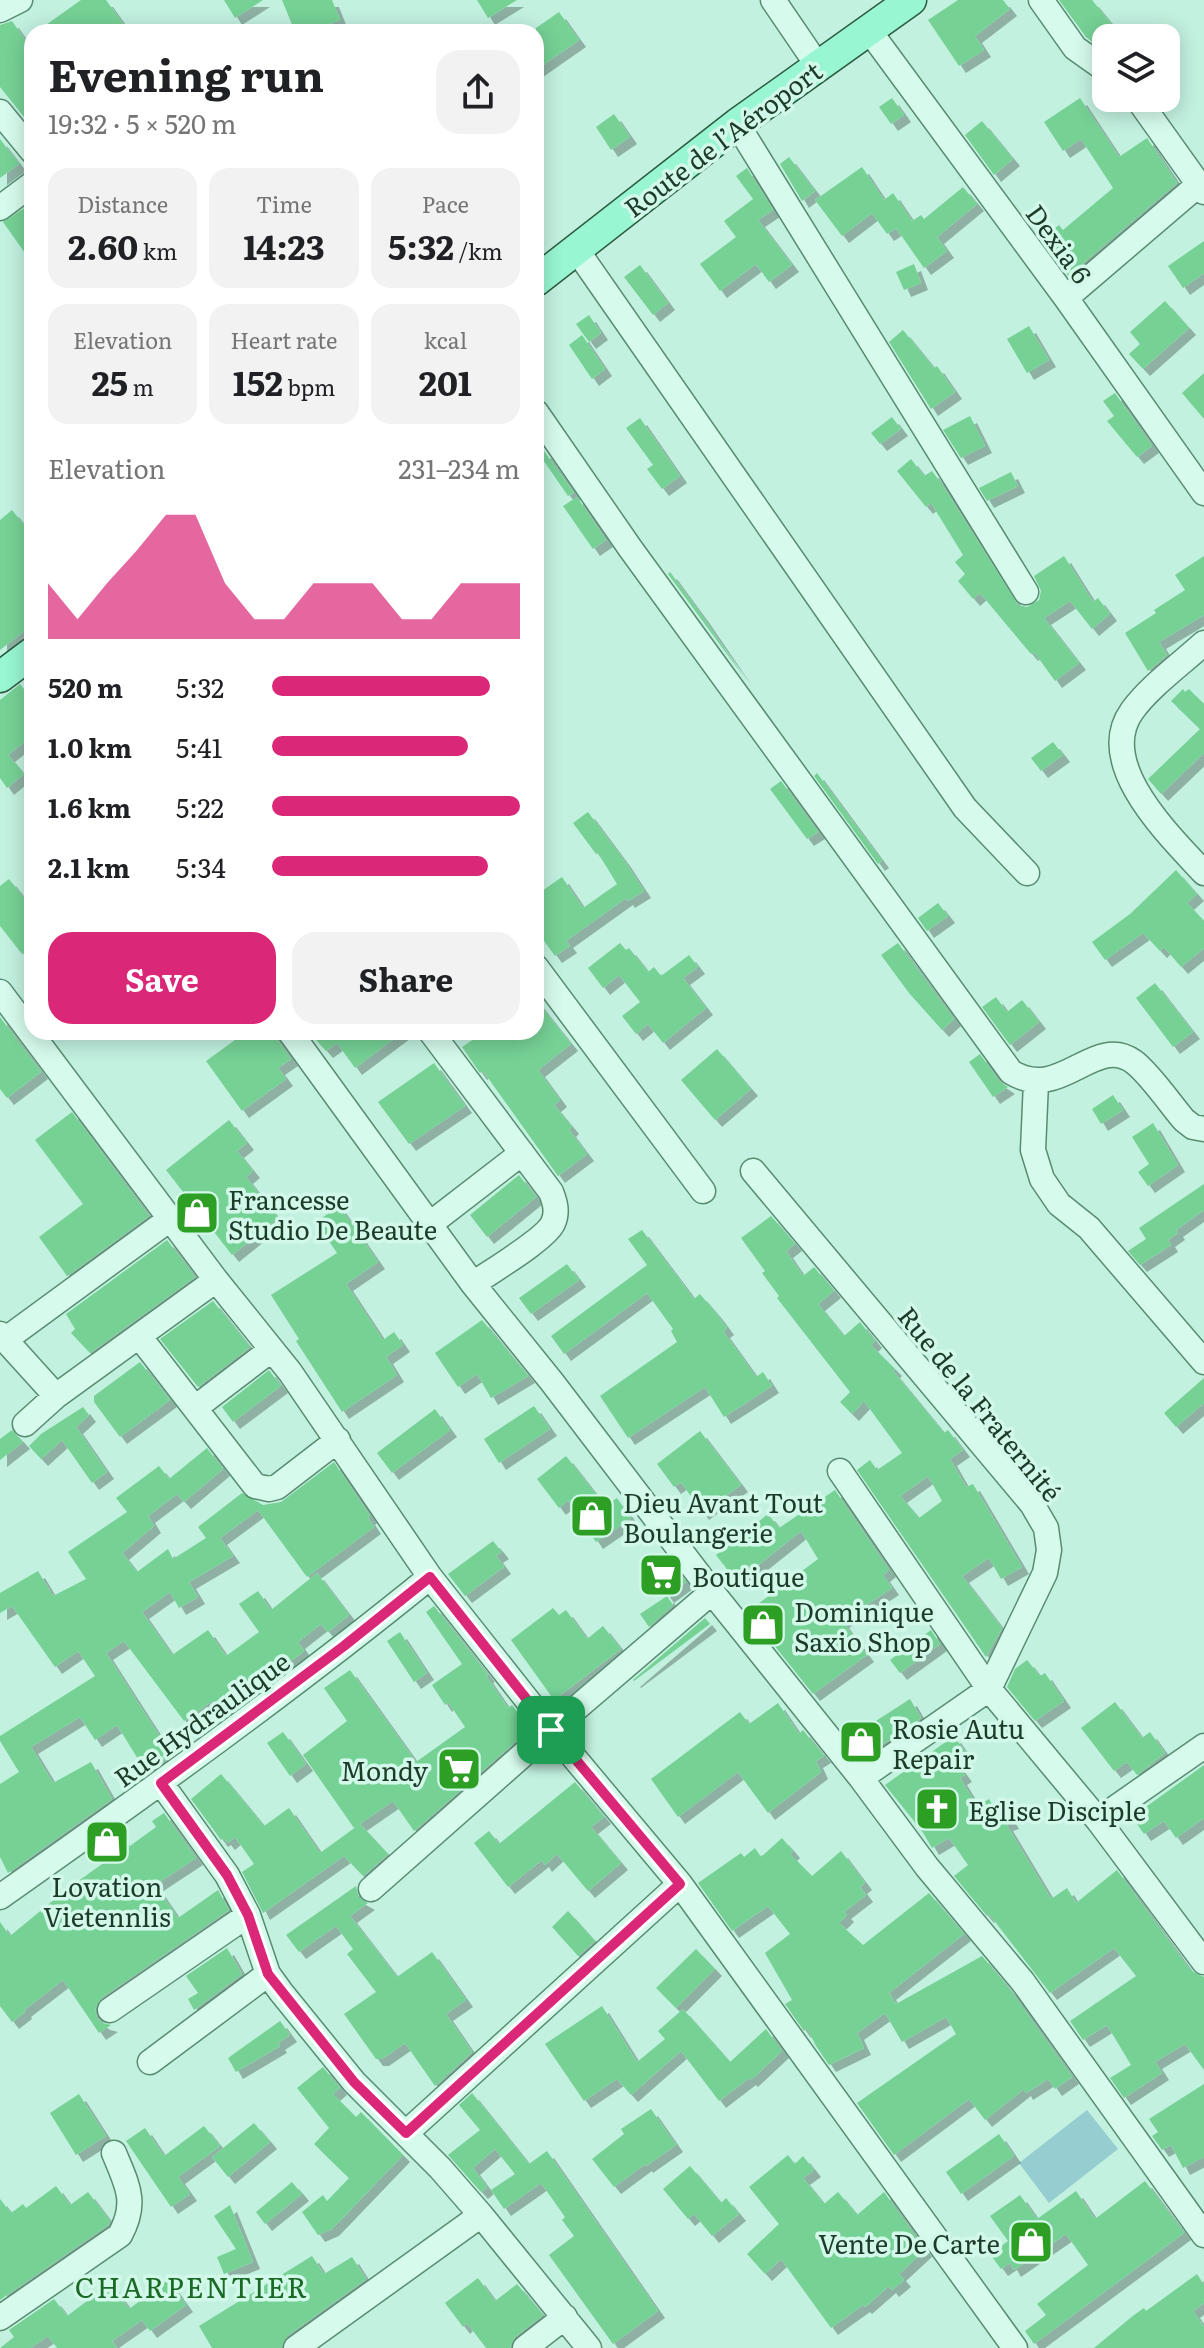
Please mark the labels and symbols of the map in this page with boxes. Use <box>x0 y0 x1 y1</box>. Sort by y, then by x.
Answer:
street label: Route de l’Aéroport <box>615 50 829 225</box>
street label: Dexia 6 <box>1018 195 1102 291</box>
place label: Francesse Studio De Beaute <box>228 1179 437 1248</box>
shop icon: Francesse Studio De Beaute <box>173 1189 221 1237</box>
street label: Rue de la Fraternité <box>890 1297 1072 1509</box>
place label: Dieu Avant Tout Boulangerie <box>623 1482 823 1551</box>
shop icon: Dieu Avant Tout Boulangerie <box>568 1492 616 1540</box>
supermarket icon: Boutique <box>637 1551 685 1599</box>
place label: Boutique <box>692 1556 804 1595</box>
place label: Dominique Saxio Shop <box>794 1591 934 1660</box>
shop icon: Dominique Saxio Shop <box>739 1601 787 1649</box>
street label: Rue Hydraulique <box>105 1641 297 1795</box>
pin <box>517 1696 585 1764</box>
place label: Rosie Autu Repair <box>892 1708 1025 1777</box>
shop icon: Rosie Autu Repair <box>837 1718 885 1766</box>
supermarket icon: Mondy <box>435 1745 483 1793</box>
place label: Mondy <box>340 1750 428 1789</box>
church icon: Eglise Disciple <box>913 1785 961 1833</box>
place label: Eglise Disciple <box>968 1790 1146 1829</box>
shop icon: Lovation Vietennlis <box>83 1818 131 1866</box>
place label: Lovation Vietennlis <box>43 1866 171 1935</box>
shop icon: Vente De Carte <box>1007 2218 1055 2266</box>
place label: Vente De Carte <box>818 2223 1000 2262</box>
district label: CHARPENTIER <box>75 2265 309 2307</box>

